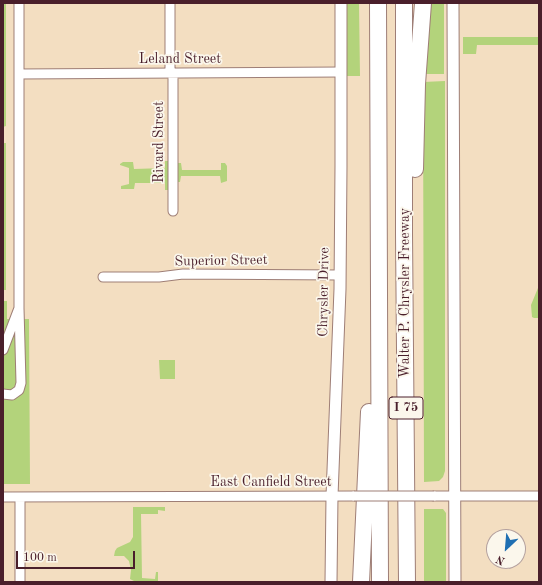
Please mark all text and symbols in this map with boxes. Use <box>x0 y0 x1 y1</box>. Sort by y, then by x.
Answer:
street label: Leland Street <box>139 51 221 67</box>
street label: Rivard Street <box>151 101 167 183</box>
street label: Walter P. Chrysler Freeway <box>397 208 413 378</box>
street label: Chrysler Drive <box>315 247 333 337</box>
street label: Superior Street <box>174 252 268 270</box>
road number: I 75 <box>389 397 423 419</box>
street label: East Canfield Street <box>210 474 332 490</box>
north arrow <box>486 529 526 569</box>
scale bar <box>18 543 137 569</box>
text: 100 m <box>23 552 57 564</box>
text: N <box>495 553 507 566</box>

